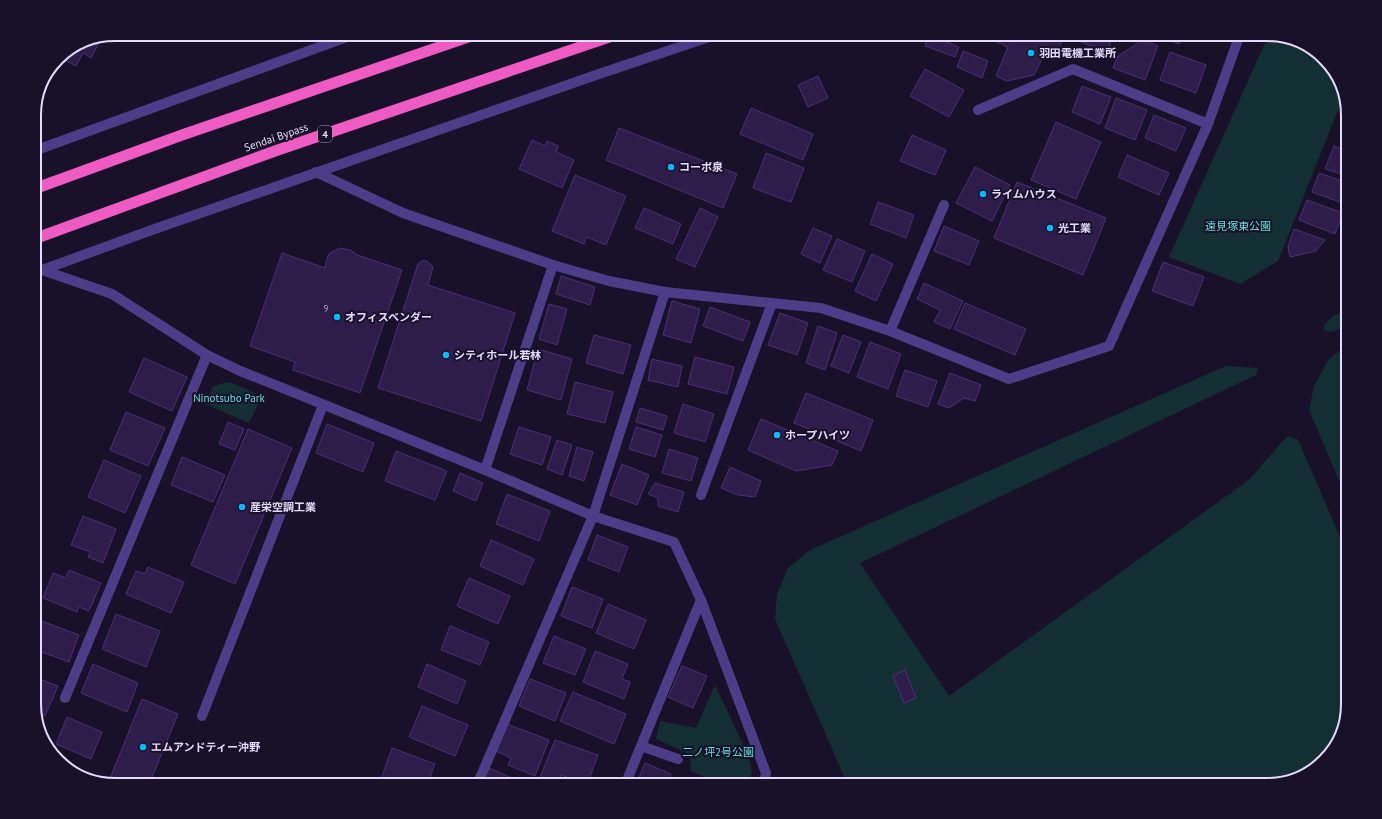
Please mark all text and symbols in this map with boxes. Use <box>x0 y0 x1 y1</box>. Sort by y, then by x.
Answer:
place label: 羽田電機工業所 <box>1039 46 1116 60</box>
marker: 羽田電機工業所 <box>1026 48 1036 58</box>
street label: Sendai Bypass <box>242 119 310 155</box>
road number: 4 <box>318 126 332 142</box>
place label: コーポ泉 <box>679 160 723 174</box>
marker: コーポ泉 <box>666 162 676 172</box>
place label: ライムハウス <box>991 187 1057 201</box>
marker: ライムハウス <box>978 189 988 199</box>
park label: 遠見塚東公園 <box>1205 219 1271 233</box>
place label: 光工業 <box>1058 221 1091 235</box>
marker: 光工業 <box>1045 223 1055 233</box>
house number: 9 <box>324 303 329 314</box>
place label: オフィスベンダー <box>345 310 432 324</box>
marker: オフィスベンダー <box>332 312 342 322</box>
place label: シティホール若林 <box>454 348 541 362</box>
marker: シティホール若林 <box>441 350 451 360</box>
park label: Ninotsubo Park <box>193 391 266 405</box>
place label: ホープハイツ <box>785 428 850 442</box>
marker: ホープハイツ <box>772 430 782 440</box>
place label: 産栄空調工業 <box>250 500 316 514</box>
marker: 産栄空調工業 <box>237 502 247 512</box>
place label: エムアンドティー沖野 <box>151 740 261 754</box>
marker: エムアンドティー沖野 <box>138 742 148 752</box>
park label: 二ノ坪2号公園 <box>682 745 754 759</box>

